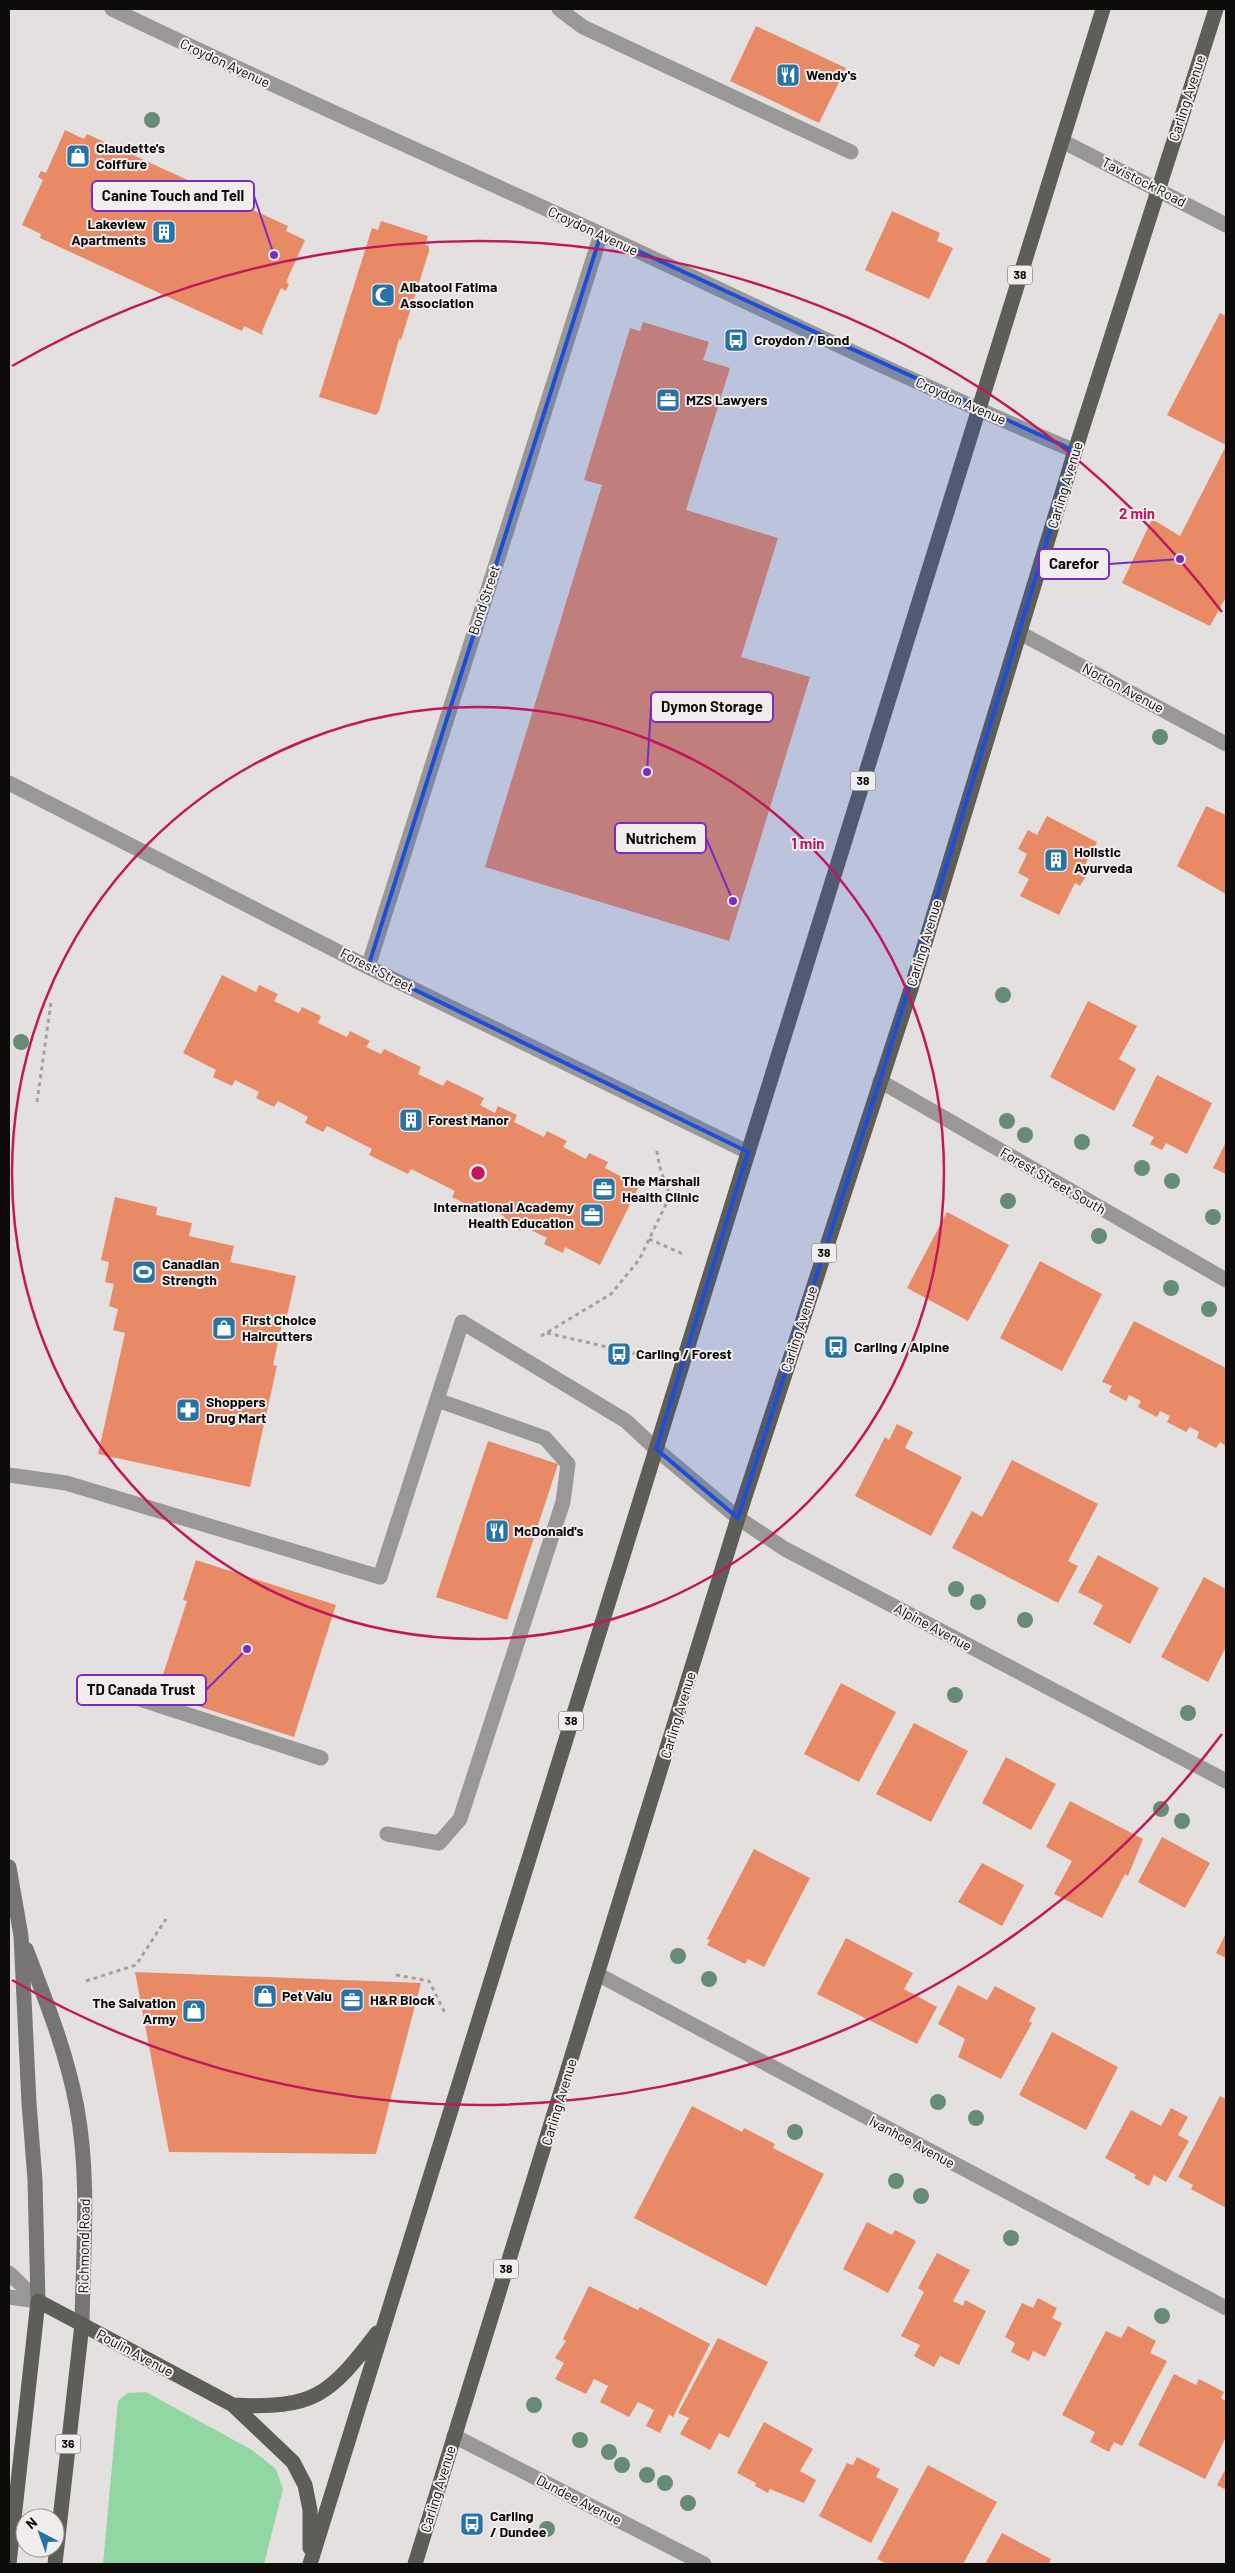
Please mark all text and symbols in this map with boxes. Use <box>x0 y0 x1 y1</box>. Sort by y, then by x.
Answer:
street label: Croydon Avenue <box>178 34 273 91</box>
street label: Carling Avenue <box>1165 53 1208 143</box>
restaurant icon: Wendy's <box>775 62 801 88</box>
place label: Wendy's <box>806 66 857 83</box>
place label: Claudette's Coiffure <box>96 139 165 172</box>
shop icon: Claudette's Coiffure <box>65 143 91 169</box>
street label: Tavistock Road <box>1099 153 1189 210</box>
callout: Canine Touch and Tell <box>92 181 254 211</box>
text: Canine Touch and Tell <box>102 186 244 204</box>
street label: Croydon Avenue <box>546 202 641 259</box>
place label: Lakeview Apartments <box>71 215 146 248</box>
building icon: Lakeview Apartments <box>151 219 177 245</box>
road number: 38 <box>1008 266 1032 284</box>
place label: Albatool Fatima Association <box>400 278 497 311</box>
mosque icon: Albatool Fatima Association <box>370 282 396 308</box>
bus stop icon: Croydon / Bond <box>723 327 749 353</box>
place label: Croydon / Bond <box>754 331 849 348</box>
street label: Croydon Avenue <box>913 373 1009 428</box>
office icon: MZS Lawyers <box>655 387 681 413</box>
place label: MZS Lawyers <box>686 391 768 408</box>
street label: Carling Avenue <box>1043 439 1086 530</box>
text: 2 min <box>1119 504 1155 522</box>
callout: Carefor <box>1039 549 1109 579</box>
text: Carefor <box>1049 554 1099 572</box>
street label: Bond Street <box>464 563 503 637</box>
street label: Norton Avenue <box>1080 659 1167 716</box>
callout: Dymon Storage <box>651 692 773 722</box>
text: Dymon Storage <box>661 697 763 715</box>
road number: 38 <box>850 771 876 790</box>
callout: Nutrichem <box>615 823 706 853</box>
text: Nutrichem <box>626 829 696 847</box>
text: 1 min <box>792 834 824 852</box>
place label: Holistic Ayurveda <box>1074 843 1133 876</box>
building icon: Holistic Ayurveda <box>1043 847 1069 873</box>
street label: Carling Avenue <box>902 897 945 988</box>
street label: Forest Street <box>338 944 417 995</box>
building icon: Forest Manor <box>398 1107 424 1133</box>
place label: Forest Manor <box>428 1111 510 1128</box>
street label: Forest Street South <box>997 1143 1109 1218</box>
centre of rings <box>469 1164 487 1182</box>
place label: The Marshall Health Clinic <box>622 1172 700 1205</box>
office icon: The Marshall Health Clinic <box>591 1176 617 1202</box>
place label: International Academy Health Education <box>434 1198 574 1231</box>
office icon: International Academy Health Education <box>579 1202 605 1228</box>
road number: 38 <box>812 1244 836 1262</box>
place label: Canadian Strength <box>162 1255 219 1288</box>
sports icon: Canadian Strength <box>131 1259 157 1285</box>
street label: Carling Avenue <box>777 1284 820 1374</box>
place label: First Choice Haircutters <box>242 1311 317 1344</box>
shop icon: First Choice Haircutters <box>211 1315 237 1341</box>
bus stop icon: Carling / Alpine <box>823 1334 849 1360</box>
place label: Carling / Alpine <box>854 1338 950 1355</box>
bus stop icon: Carling / Forest <box>606 1341 632 1367</box>
place label: Carling / Forest <box>636 1345 732 1362</box>
place label: Shoppers Drug Mart <box>206 1393 266 1426</box>
pharmacy icon: Shoppers Drug Mart <box>175 1397 201 1423</box>
restaurant icon: McDonald's <box>484 1518 510 1544</box>
place label: McDonald's <box>514 1522 583 1539</box>
street label: Alpine Avenue <box>892 1599 975 1654</box>
street label: Carling Avenue <box>656 1669 699 1760</box>
callout: TD Canada Trust <box>77 1675 206 1705</box>
text: TD Canada Trust <box>87 1680 196 1698</box>
road number: 38 <box>558 1712 584 1730</box>
shop icon: Pet Valu <box>252 1983 278 2009</box>
place label: Pet Valu <box>282 1987 332 2004</box>
office icon: H&R Block <box>339 1987 365 2013</box>
place label: H&R Block <box>370 1991 435 2008</box>
place label: The Salvation Army <box>92 1994 176 2027</box>
shop icon: The Salvation Army <box>181 1998 207 2024</box>
street label: Carling Avenue <box>537 2056 580 2147</box>
street label: Ivanhoe Avenue <box>866 2112 958 2171</box>
street label: Richmond Road <box>74 2198 93 2294</box>
road number: 38 <box>494 2260 518 2278</box>
street label: Poulin Avenue <box>94 2325 177 2380</box>
road number: 36 <box>56 2434 80 2454</box>
street label: Carling Avenue <box>416 2443 459 2534</box>
street label: Dundee Avenue <box>534 2471 625 2528</box>
place label: Carling / Dundee <box>490 2507 547 2540</box>
north arrow <box>15 2508 65 2558</box>
bus stop icon: Carling / Dundee <box>459 2511 485 2537</box>
text: N <box>22 2513 40 2532</box>

